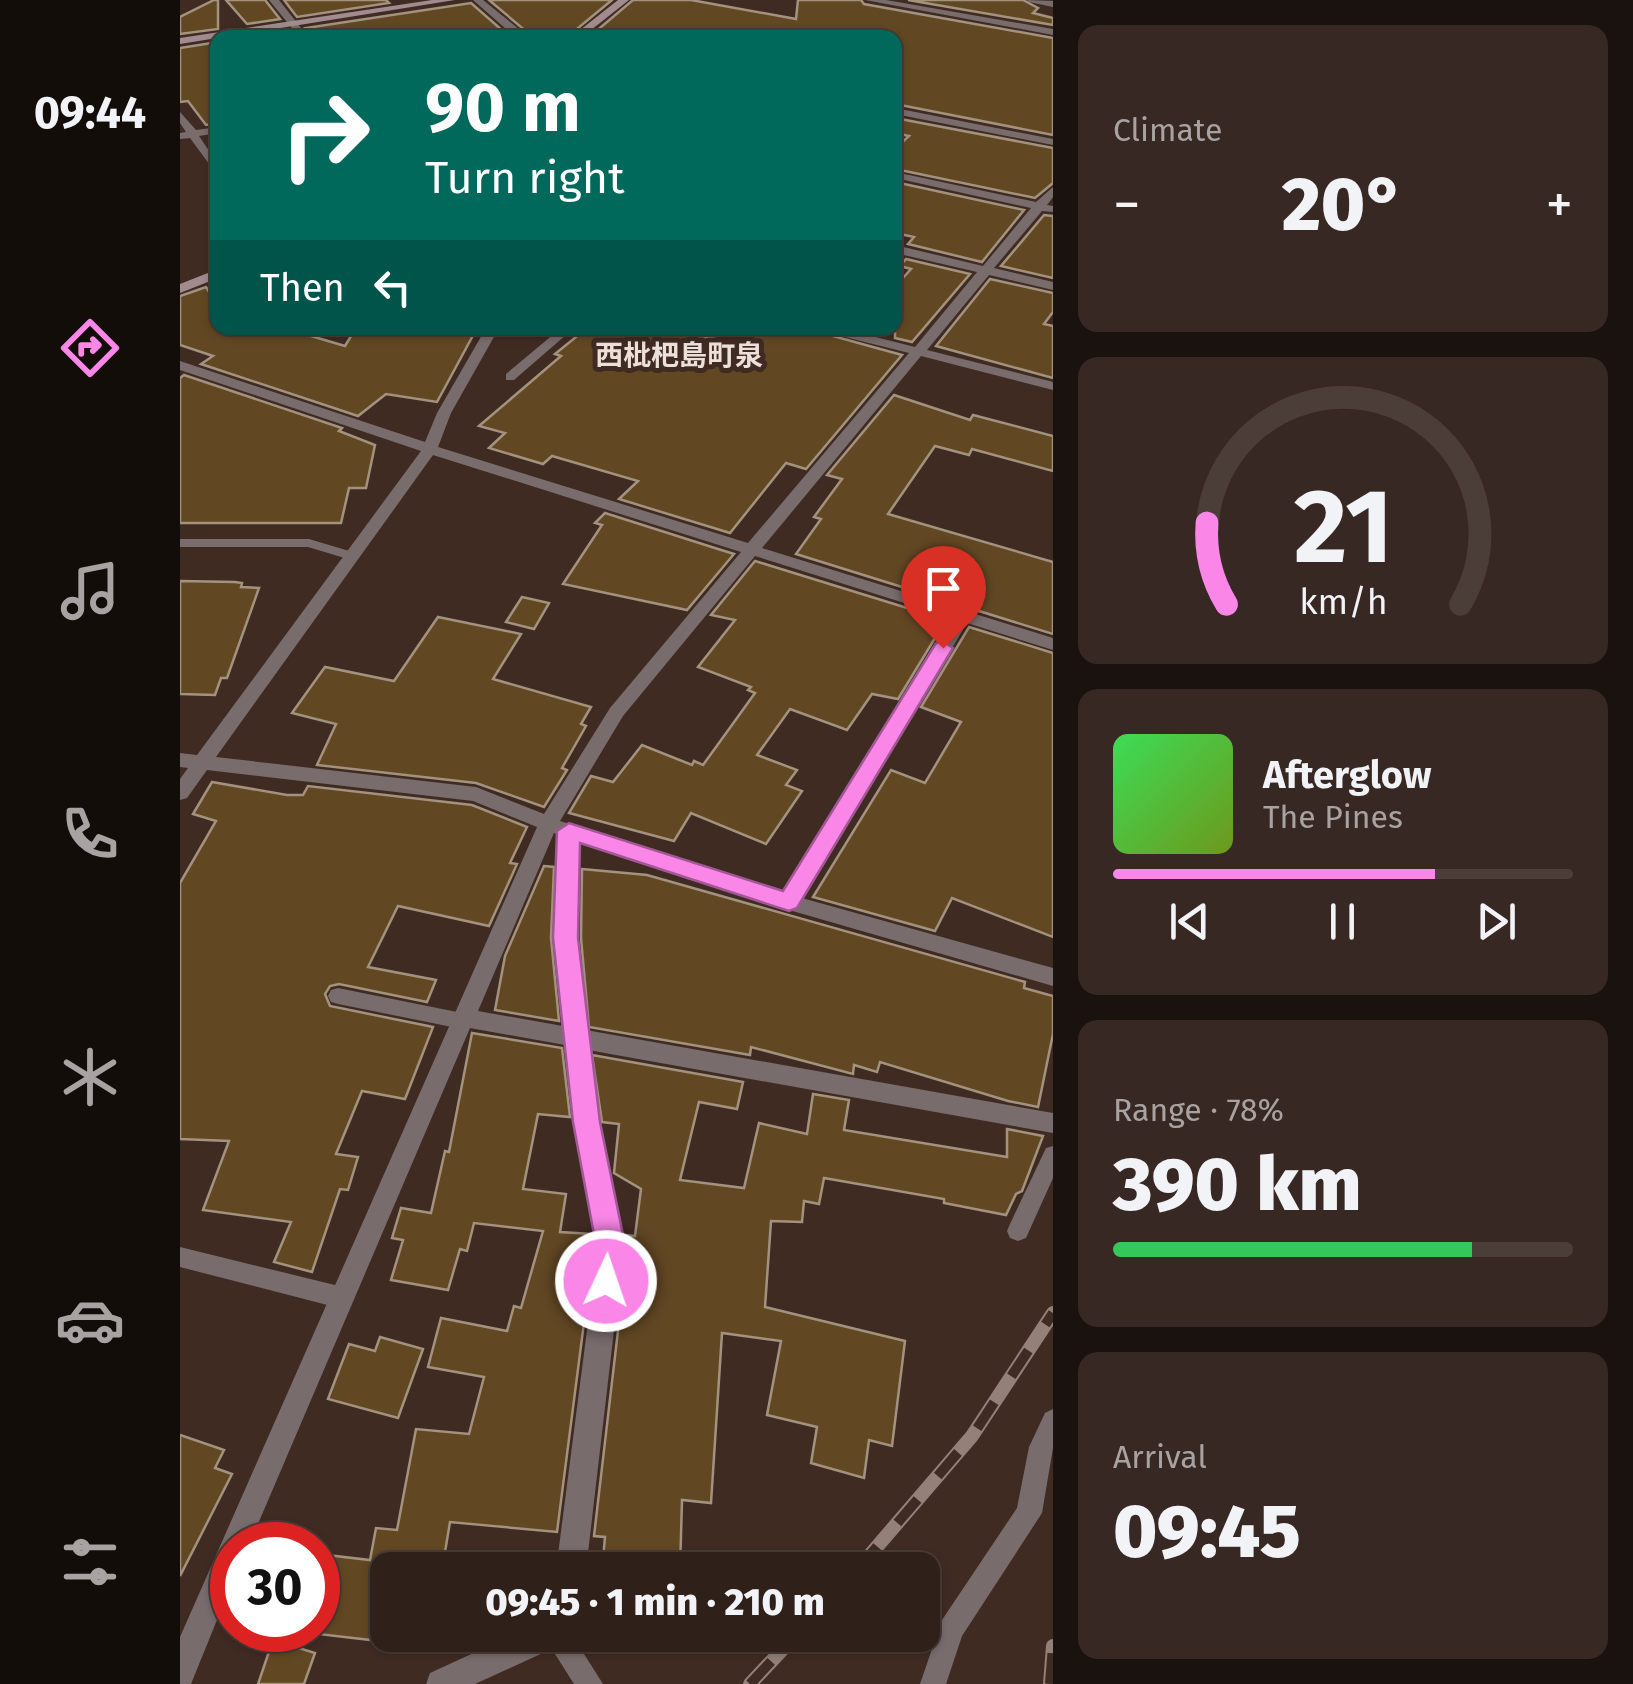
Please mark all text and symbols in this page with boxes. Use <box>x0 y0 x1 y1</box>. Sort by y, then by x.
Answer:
text: 90 m <box>425 66 581 150</box>
icon: right <box>260 70 390 200</box>
text: 09:44 <box>34 86 146 140</box>
text: Climate <box>1113 111 1222 149</box>
text: Turn right <box>425 151 624 205</box>
text: 20° <box>1282 160 1404 250</box>
text: − <box>1113 172 1141 238</box>
text: + <box>1546 172 1573 238</box>
icon: left <box>365 260 420 315</box>
text: Then <box>260 265 345 311</box>
icon: directions <box>55 313 125 383</box>
district label: 西枇杷島町泉 <box>595 339 763 372</box>
text: 21 <box>1293 465 1393 590</box>
pin <box>901 546 986 649</box>
icon: music <box>55 556 125 626</box>
icon: arrive <box>916 561 971 616</box>
text: km/h <box>1299 581 1387 623</box>
text: Afterglow <box>1263 752 1431 798</box>
text: The Pines <box>1263 798 1403 836</box>
icon: phone <box>55 799 125 869</box>
icon: previous <box>1162 894 1217 949</box>
icon: pause <box>1315 894 1370 949</box>
icon: next <box>1469 894 1524 949</box>
icon: climate <box>55 1042 125 1112</box>
text: Range · 78% <box>1113 1091 1284 1129</box>
text: 390 km <box>1113 1140 1362 1230</box>
position arrow <box>554 1229 658 1333</box>
icon: car <box>55 1285 125 1355</box>
text: Arrival <box>1113 1438 1207 1476</box>
text: 09:45 <box>1113 1487 1301 1577</box>
speed limit sign: 30 <box>210 1522 340 1652</box>
icon: filters <box>55 1527 125 1597</box>
text: 09:45 · 1 min · 210 m <box>485 1579 825 1625</box>

